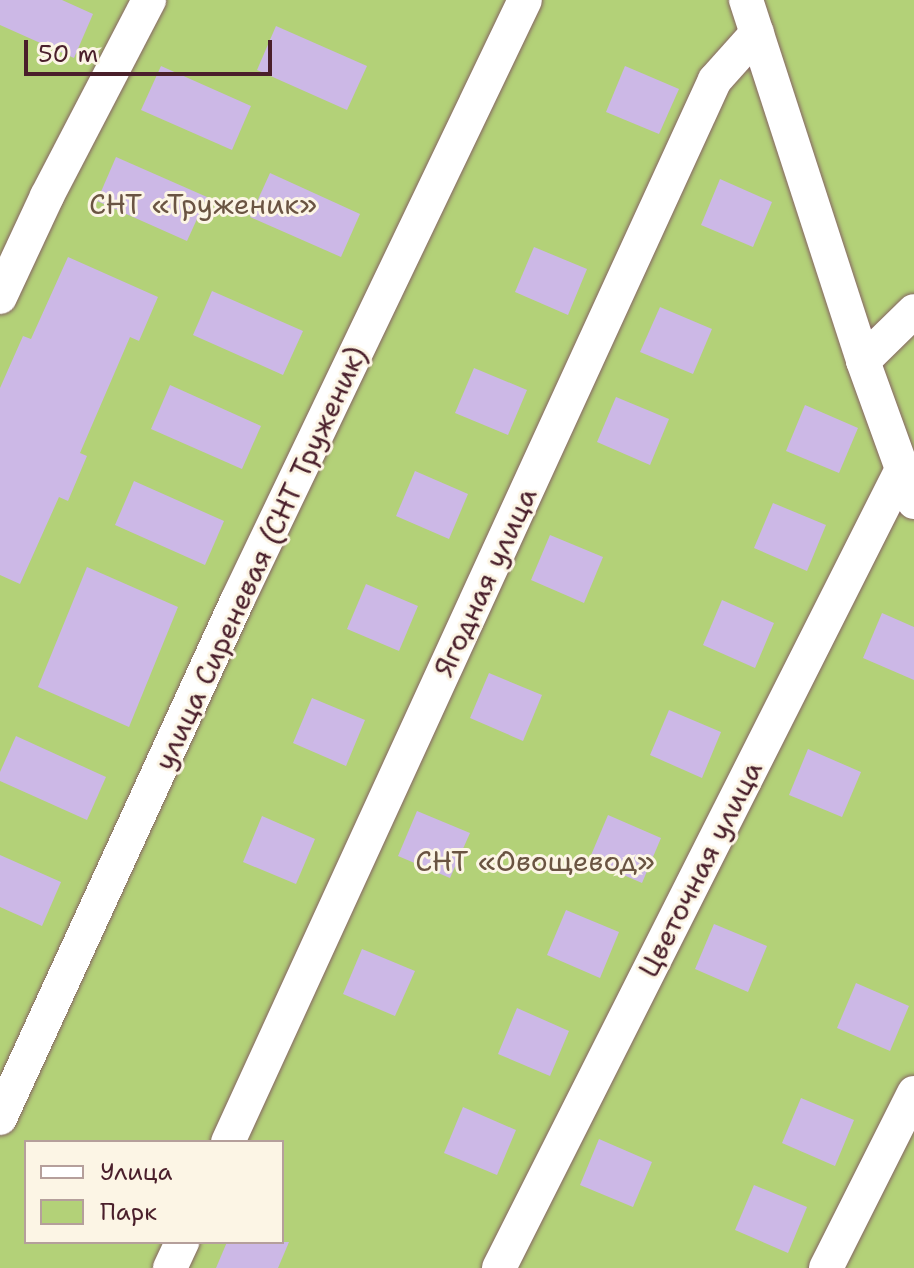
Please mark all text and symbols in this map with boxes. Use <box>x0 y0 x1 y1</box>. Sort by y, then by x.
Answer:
scale bar <box>28 24 276 74</box>
text: 50 m <box>38 38 98 70</box>
park label: СНТ «Труженик» <box>89 187 317 221</box>
street label: улица Сиреневая (СНТ Труженик) <box>147 341 373 775</box>
street label: Ягодная улица <box>426 482 544 682</box>
street label: Цветочная улица <box>631 755 769 983</box>
park label: СНТ «Овощевод» <box>415 844 655 878</box>
legend <box>24 1140 284 1244</box>
text: Улица <box>100 1156 173 1188</box>
text: Парк <box>100 1196 157 1228</box>

